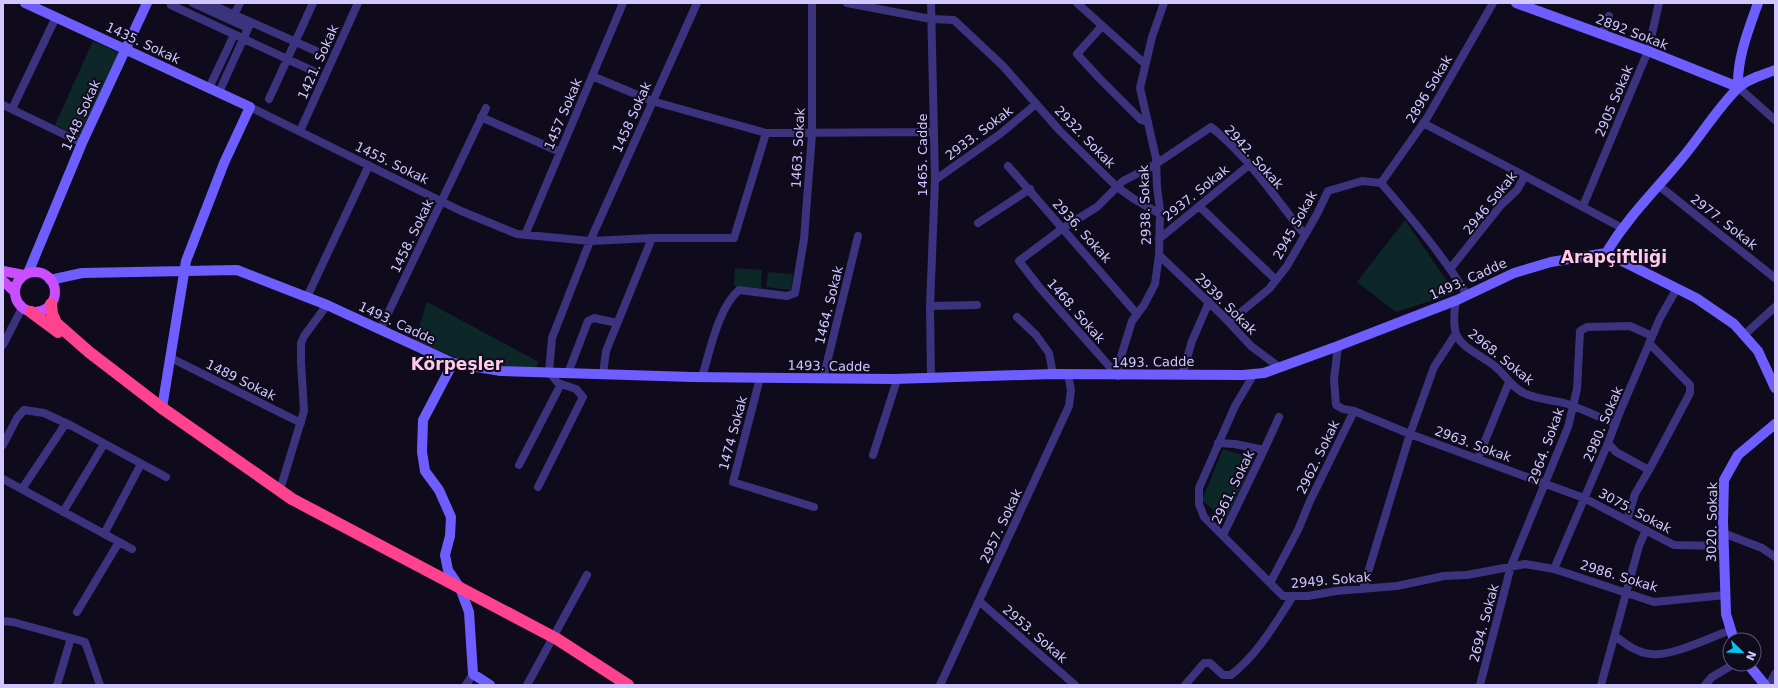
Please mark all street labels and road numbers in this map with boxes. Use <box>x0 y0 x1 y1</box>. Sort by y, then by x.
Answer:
street label: 2892 Sokak <box>1594 11 1671 53</box>
street label: 1435. Sokak <box>103 19 183 67</box>
street label: 1421. Sokak <box>295 22 341 102</box>
street label: 2896 Sokak <box>1403 52 1455 126</box>
street label: 2905 Sokak <box>1592 63 1636 139</box>
street label: 1457 Sokak <box>541 76 585 152</box>
street label: 1448 Sokak <box>59 77 104 153</box>
street label: 1458 Sokak <box>610 79 655 155</box>
street label: 2933. Sokak <box>942 103 1016 163</box>
street label: 2932. Sokak <box>1052 103 1119 171</box>
street label: 1463. Sokak <box>788 107 808 189</box>
street label: 1465. Cadde <box>915 114 930 196</box>
street label: 2942. Sokak <box>1222 122 1287 192</box>
street label: 1455. Sokak <box>353 139 432 188</box>
street label: 2937. Sokak <box>1160 162 1232 224</box>
street label: 2938. Sokak <box>1136 164 1154 245</box>
street label: 2946 Sokak <box>1460 168 1520 237</box>
street label: 2945 Sokak <box>1270 188 1320 262</box>
street label: 2977. Sokak <box>1688 191 1761 253</box>
street label: 1458. Sokak <box>388 196 437 275</box>
street label: 2936. Sokak <box>1050 196 1115 266</box>
street label: 1493. Cadde <box>1427 255 1509 303</box>
street label: 1464. Sokak <box>812 264 846 346</box>
street label: 2939. Sokak <box>1192 270 1260 338</box>
street label: 1468. Sokak <box>1044 276 1108 347</box>
street label: 1493. Cadde <box>356 299 438 347</box>
street label: 2968. Sokak <box>1465 326 1537 388</box>
street label: 1493. Cadde <box>1111 354 1195 370</box>
street label: 1489 Sokak <box>203 357 279 404</box>
street label: 1493. Cadde <box>787 358 871 374</box>
street label: 2980. Sokak <box>1580 384 1626 464</box>
street label: 1474 Sokak <box>716 394 750 472</box>
street label: 2964. Sokak <box>1525 405 1567 486</box>
street label: 2962. Sokak <box>1294 417 1343 496</box>
street label: 2963. Sokak <box>1433 423 1514 465</box>
street label: 2961. Sokak <box>1209 447 1258 526</box>
street label: 3020. Sokak <box>1704 481 1720 562</box>
street label: 2957. Sokak <box>977 486 1025 566</box>
street label: 3075. Sokak <box>1596 486 1674 537</box>
street label: 2986. Sokak <box>1578 557 1660 595</box>
street label: 2949. Sokak <box>1290 569 1372 591</box>
street label: 2694. Sokak <box>1466 582 1502 664</box>
street label: 2953. Sokak <box>1000 602 1071 666</box>

